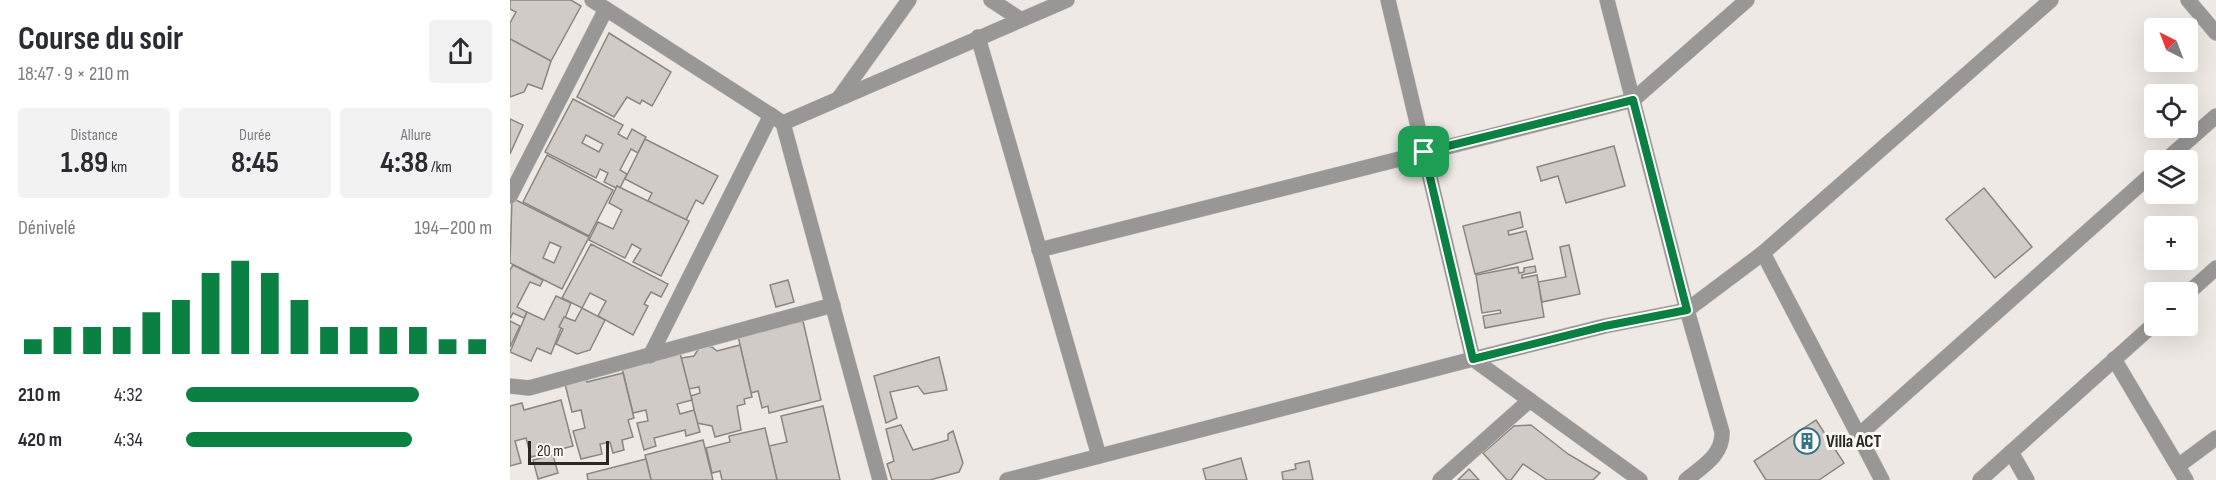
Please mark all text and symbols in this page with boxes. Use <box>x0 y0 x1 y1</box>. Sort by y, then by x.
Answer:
north arrow <box>2144 18 2198 72</box>
map controls <box>2144 18 2198 336</box>
text: Course du soir <box>18 19 183 59</box>
button: share <box>429 20 492 83</box>
text: 18:47 · 9 × 210 m <box>18 62 129 86</box>
button: locate <box>2144 84 2198 138</box>
text: Distance <box>70 126 118 145</box>
text: Durée <box>239 126 271 145</box>
text: Allure <box>401 126 431 145</box>
pin <box>1398 126 1449 177</box>
icon: arrive <box>1407 135 1440 168</box>
text: 1.89 <box>61 145 108 181</box>
text: 8:45 <box>231 145 279 181</box>
text: 4:38 <box>380 145 428 181</box>
button: layers <box>2144 150 2198 204</box>
text: km <box>108 158 127 177</box>
text: /km <box>428 158 452 177</box>
text: Dénivelé <box>18 216 76 240</box>
text: 194–200 m <box>415 216 492 240</box>
button: + <box>2144 216 2198 270</box>
button: − <box>2144 282 2198 336</box>
text: 210 m <box>18 383 61 407</box>
text: 4:32 <box>114 383 143 407</box>
building icon: Villa ACT <box>1792 426 1822 456</box>
text: 420 m <box>18 428 62 452</box>
text: 4:34 <box>114 428 143 452</box>
place label: Villa ACT <box>1826 431 1882 452</box>
scale bar <box>528 438 609 466</box>
text: 20 m <box>537 442 564 461</box>

